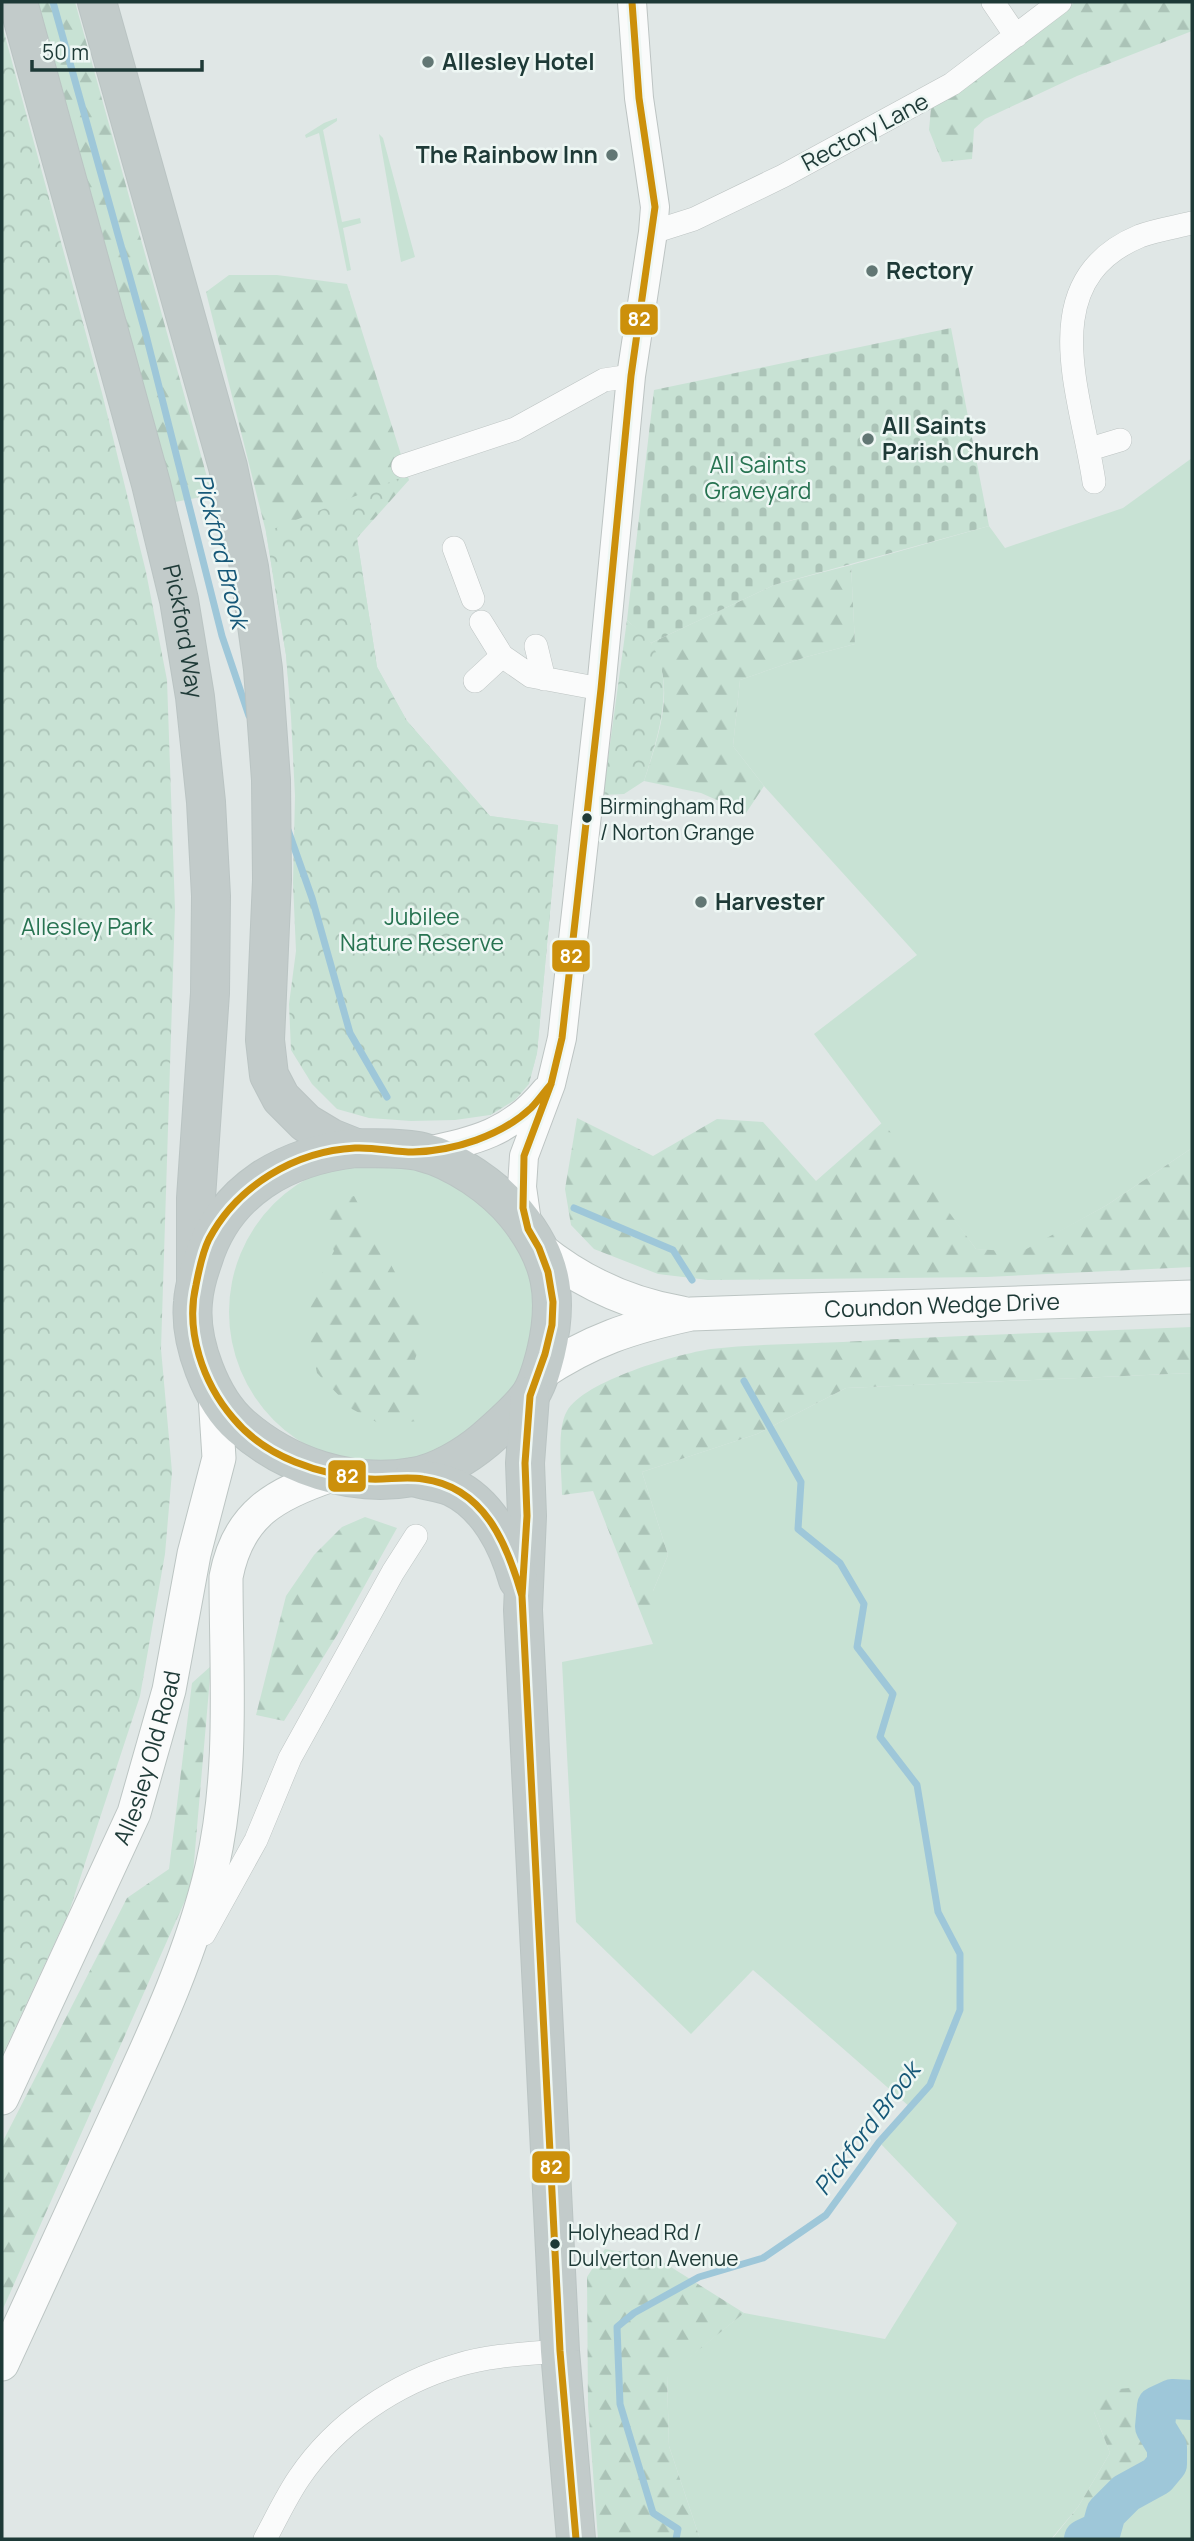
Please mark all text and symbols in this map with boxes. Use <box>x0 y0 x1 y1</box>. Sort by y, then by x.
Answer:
scale bar <box>32 28 201 72</box>
text: 50 m <box>42 38 89 66</box>
place label: Allesley Hotel <box>442 45 595 77</box>
marker: Allesley Hotel <box>420 54 436 70</box>
street label: Rectory Lane <box>795 84 934 178</box>
place label: The Rainbow Inn <box>416 138 598 170</box>
marker: The Rainbow Inn <box>604 147 620 163</box>
place label: Rectory <box>886 254 974 286</box>
marker: Rectory <box>864 263 880 279</box>
line badge: 82 <box>619 303 659 336</box>
text: 82 <box>628 306 650 332</box>
place label: All Saints Parish Church <box>882 409 1039 467</box>
marker: All Saints Parish Church <box>860 431 876 447</box>
park label: All Saints Graveyard <box>705 448 811 506</box>
water label: Pickford Brook <box>187 470 258 634</box>
street label: Pickford Way <box>156 561 212 701</box>
place label: Birmingham Rd / Norton Grange <box>600 792 755 846</box>
marker: Birmingham Rd / Norton Grange <box>580 811 594 825</box>
place label: Harvester <box>715 885 825 917</box>
marker: Harvester <box>693 894 709 910</box>
park label: Jubilee Nature Reserve <box>340 900 504 958</box>
park label: Allesley Park <box>21 910 154 942</box>
line badge: 82 <box>551 939 591 973</box>
text: 82 <box>560 943 582 969</box>
street label: Coundon Wedge Drive <box>824 1284 1060 1324</box>
line badge: 82 <box>327 1459 367 1493</box>
text: 82 <box>336 1463 358 1489</box>
street label: Allesley Old Road <box>104 1668 187 1850</box>
water label: Pickford Brook <box>805 2052 928 2201</box>
line badge: 82 <box>531 2150 571 2184</box>
text: 82 <box>540 2154 562 2180</box>
place label: Holyhead Rd / Dulverton Avenue <box>568 2218 739 2272</box>
marker: Holyhead Rd / Dulverton Avenue <box>548 2237 562 2251</box>

